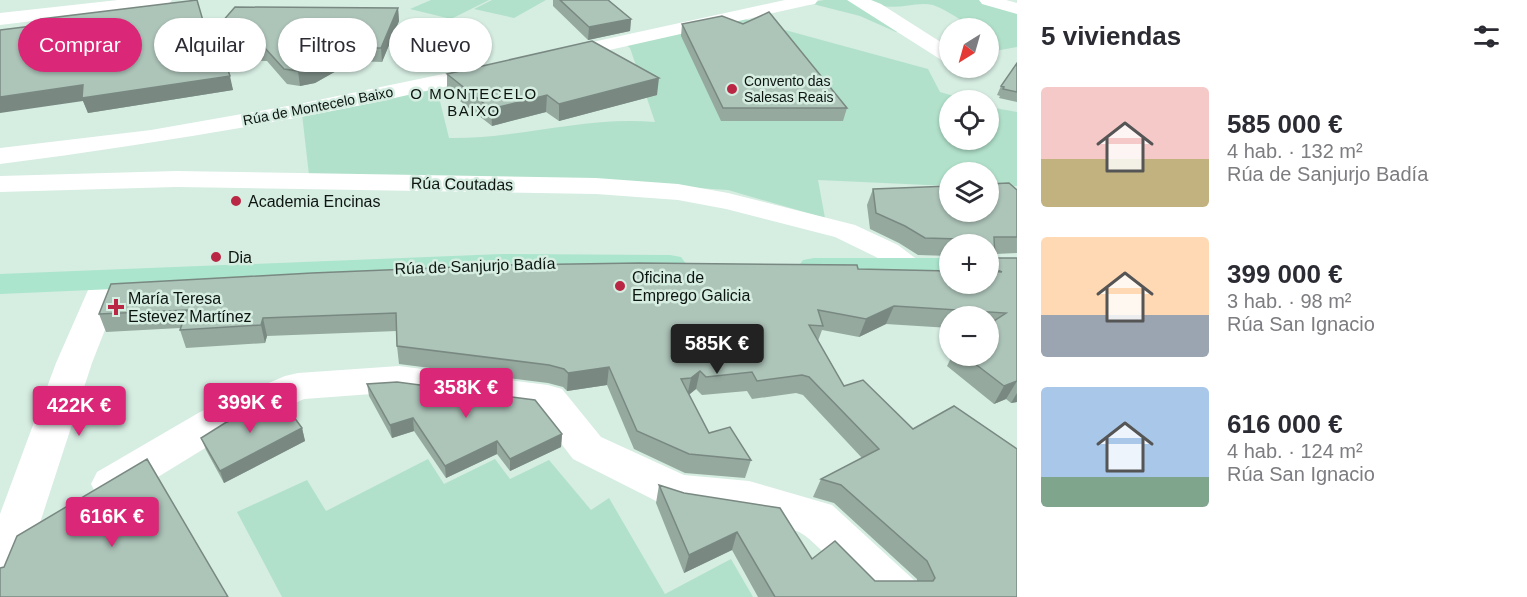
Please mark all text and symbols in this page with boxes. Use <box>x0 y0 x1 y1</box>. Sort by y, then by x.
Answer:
chip: Comprar <box>18 18 142 72</box>
chip: Alquilar <box>154 18 266 72</box>
chip: Filtros <box>278 18 377 72</box>
chip: Nuevo <box>389 18 492 72</box>
north arrow <box>939 18 999 78</box>
map controls <box>939 18 999 366</box>
icon: filters <box>1470 20 1503 53</box>
text: 5 viviendas <box>1041 21 1181 51</box>
place label: Convento das Salesas Reais <box>744 73 834 105</box>
marker: Convento das Salesas Reais <box>725 82 739 96</box>
street label: Rúa de Montecelo Baixo <box>242 84 395 128</box>
district label: O MONTECELO BAIXO <box>410 85 538 119</box>
button: locate <box>939 90 999 150</box>
text: 585 000 € <box>1227 109 1343 139</box>
icon: home <box>1089 111 1161 183</box>
text: 4 hab. · 132 m² <box>1227 140 1363 162</box>
button: layers <box>939 162 999 222</box>
text: Rúa de Sanjurjo Badía <box>1227 163 1428 185</box>
street label: Rúa Coutadas <box>411 175 513 193</box>
place label: Academia Encinas <box>248 193 381 210</box>
marker: Academia Encinas <box>229 194 243 208</box>
button: + <box>939 234 999 294</box>
place label: Dia <box>228 249 252 266</box>
marker: Dia <box>209 250 223 264</box>
street label: Rúa de Sanjurjo Badía <box>394 255 556 277</box>
text: 399 000 € <box>1227 259 1343 289</box>
icon: home <box>1089 261 1161 333</box>
place label: Oficina de Emprego Galicia <box>632 269 750 304</box>
marker: Oficina de Emprego Galicia <box>613 279 627 293</box>
place label: María Teresa Estevez Martínez <box>128 290 252 325</box>
text: 3 hab. · 98 m² <box>1227 290 1352 312</box>
marker: María Teresa Estevez Martínez <box>109 300 123 314</box>
button: − <box>939 306 999 366</box>
text: Rúa San Ignacio <box>1227 313 1375 335</box>
pin: 585K € <box>668 324 766 375</box>
text: 585K € <box>685 332 749 354</box>
pin: 358K € <box>417 368 515 419</box>
text: 358K € <box>434 376 498 398</box>
pin: 399K € <box>201 383 299 434</box>
pin: 422K € <box>30 386 128 437</box>
text: 399K € <box>218 391 282 413</box>
text: 422K € <box>47 394 111 416</box>
text: 616 000 € <box>1227 409 1343 439</box>
icon: home <box>1089 411 1161 483</box>
text: 4 hab. · 124 m² <box>1227 440 1363 462</box>
text: Rúa San Ignacio <box>1227 463 1375 485</box>
pin: 616K € <box>63 497 161 548</box>
text: 616K € <box>80 505 144 527</box>

